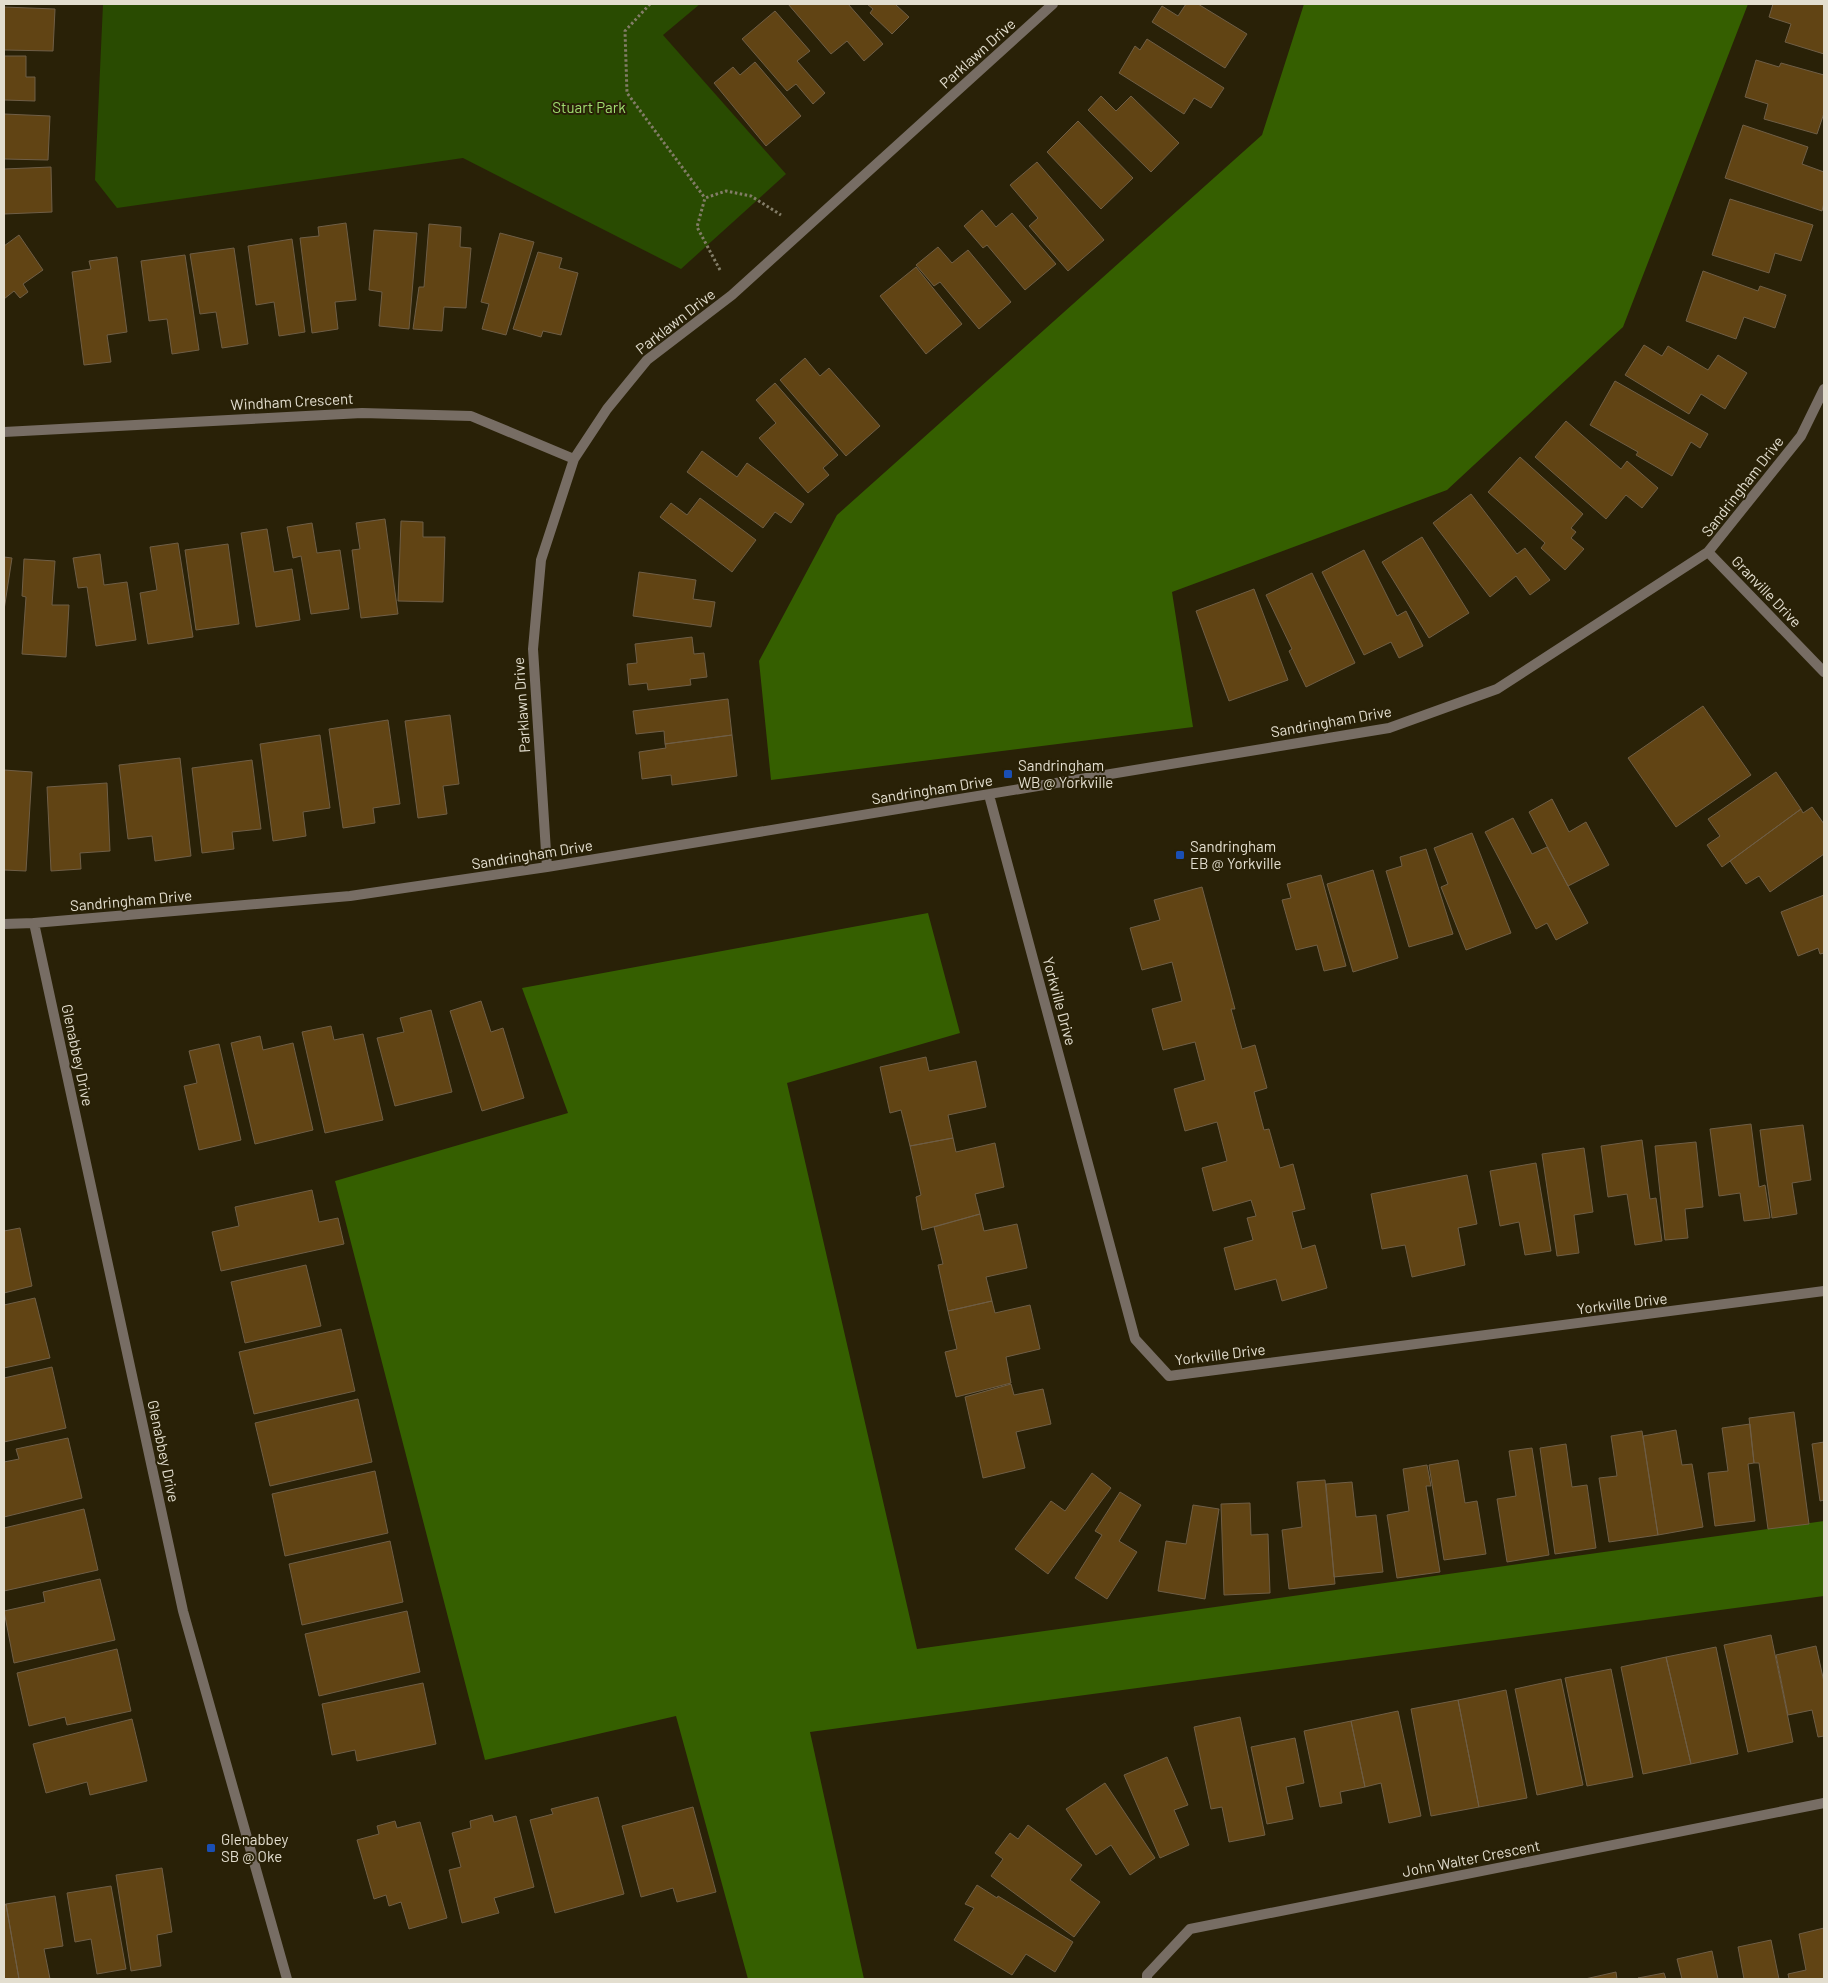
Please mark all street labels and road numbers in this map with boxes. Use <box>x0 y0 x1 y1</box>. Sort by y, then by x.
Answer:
street label: Parklawn Drive <box>935 14 1019 92</box>
street label: Parklawn Drive <box>632 284 718 358</box>
street label: Windham Crescent <box>230 389 354 413</box>
street label: Sandringham Drive <box>1697 432 1787 540</box>
street label: Granville Drive <box>1728 551 1806 631</box>
street label: Parklawn Drive <box>509 657 533 753</box>
street label: Sandringham Drive <box>1269 701 1393 741</box>
street label: Sandringham Drive <box>870 771 994 807</box>
street label: Sandringham Drive <box>470 836 594 872</box>
street label: Sandringham Drive <box>69 886 193 914</box>
street label: Yorkville Drive <box>1040 955 1080 1047</box>
street label: Glenabbey Drive <box>58 1002 98 1108</box>
street label: Yorkville Drive <box>1576 1289 1668 1317</box>
street label: Yorkville Drive <box>1174 1340 1266 1368</box>
street label: Glenabbey Drive <box>144 1398 184 1504</box>
street label: John Walter Crescent <box>1401 1836 1541 1880</box>

